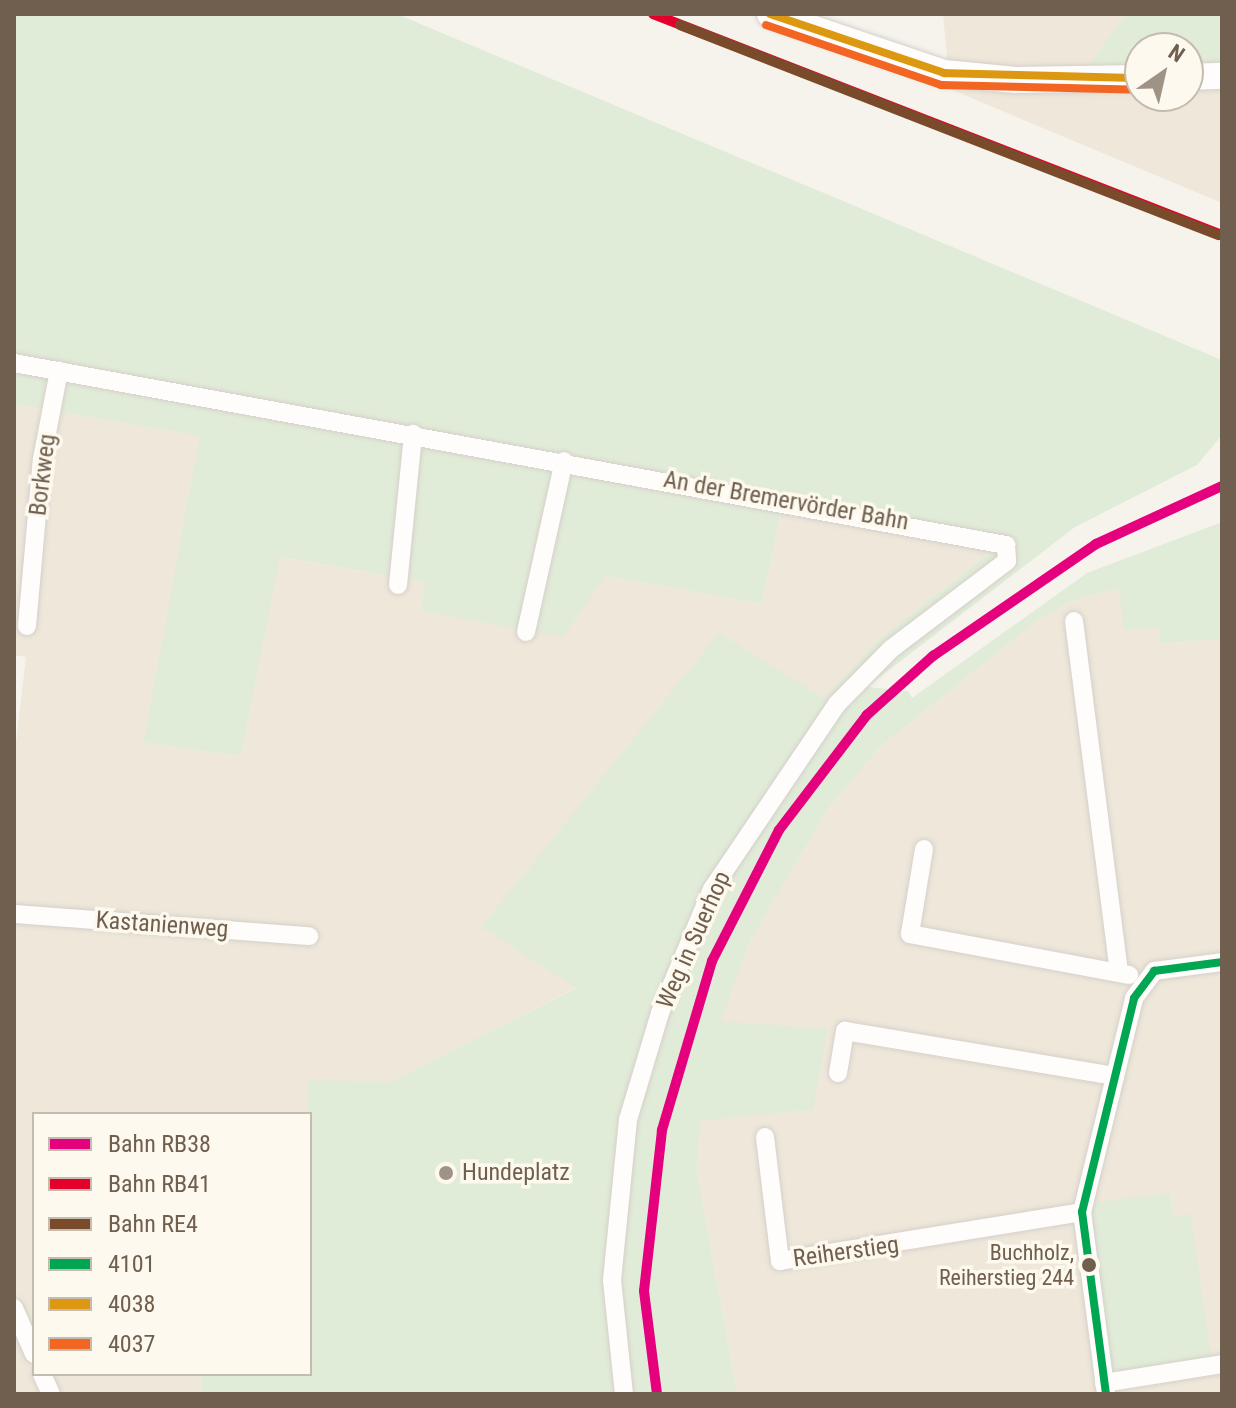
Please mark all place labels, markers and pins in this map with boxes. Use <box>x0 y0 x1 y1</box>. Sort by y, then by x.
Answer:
place label: Hundeplatz <box>462 1159 570 1187</box>
marker: Hundeplatz <box>437 1164 455 1182</box>
place label: Buchholz, Reiherstieg 244 <box>939 1239 1074 1290</box>
marker: Buchholz, Reiherstieg 244 <box>1081 1257 1097 1273</box>

